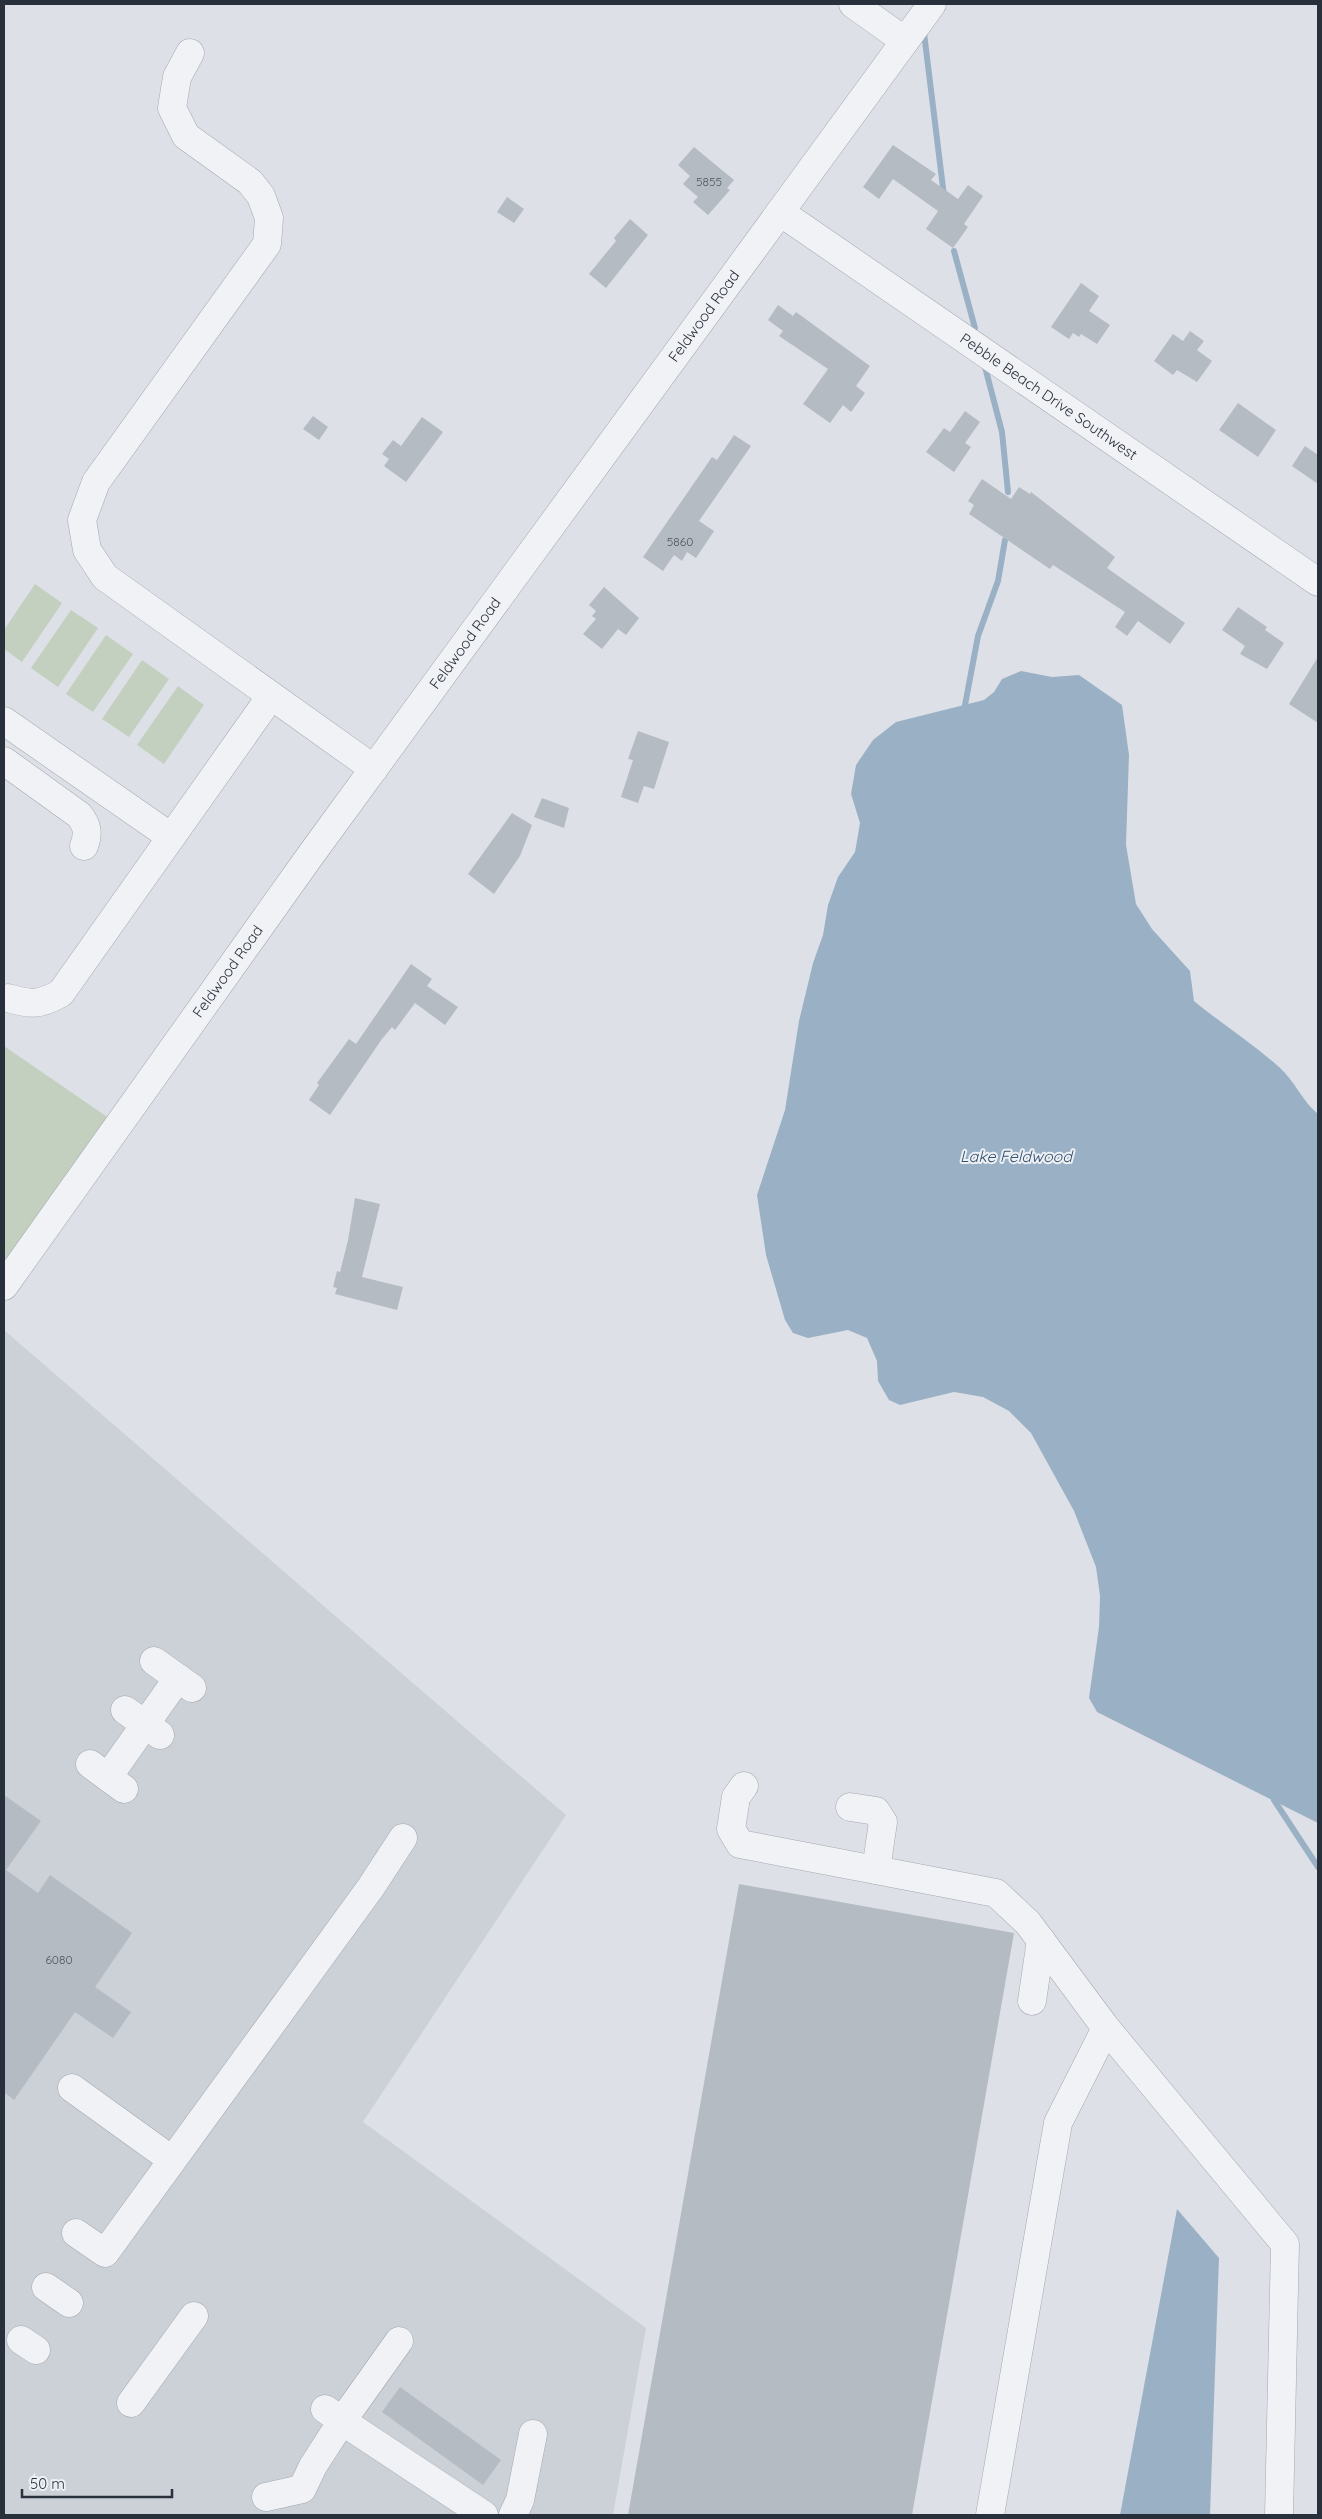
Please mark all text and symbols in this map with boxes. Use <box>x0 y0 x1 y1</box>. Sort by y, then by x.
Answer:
house number: 5855 <box>696 174 722 189</box>
street label: Feldwood Road <box>664 266 743 366</box>
street label: Pebble Beach Drive Southwest <box>957 329 1141 464</box>
house number: 5860 <box>667 534 693 549</box>
street label: Feldwood Road <box>425 593 505 693</box>
street label: Feldwood Road <box>188 921 267 1021</box>
water label: Lake Feldwood <box>960 1146 1074 1166</box>
house number: 6080 <box>45 1952 73 1967</box>
scale bar <box>22 2466 172 2498</box>
text: 50 m <box>30 2474 65 2493</box>

